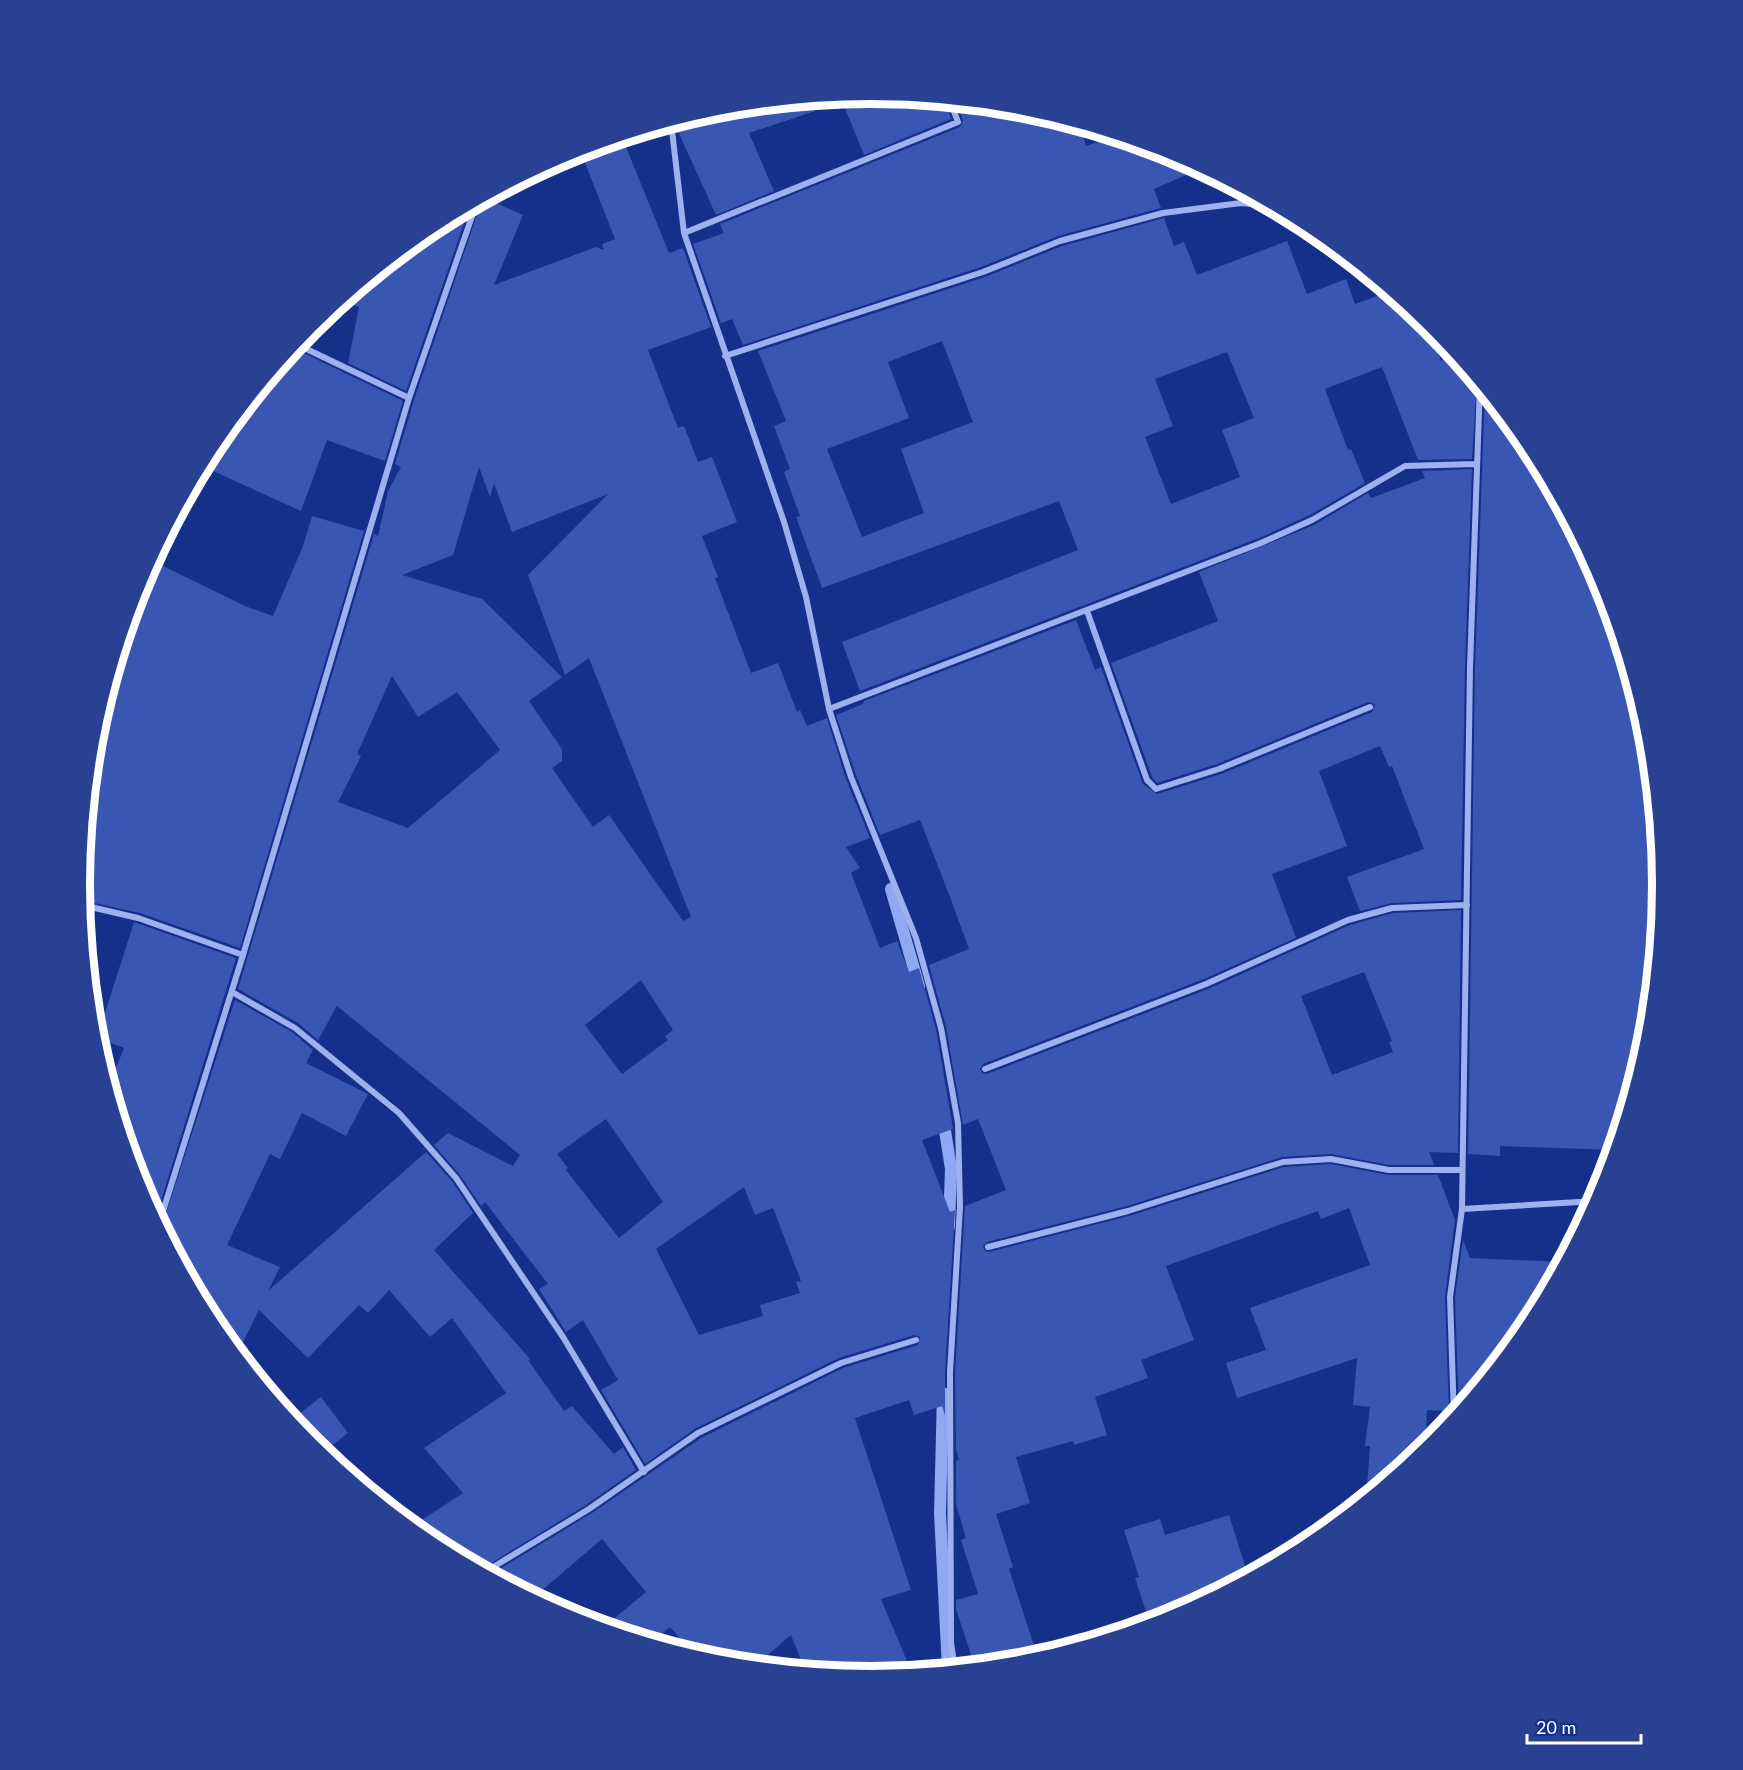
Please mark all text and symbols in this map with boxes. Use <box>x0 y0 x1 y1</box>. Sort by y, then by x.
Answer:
scale bar <box>1527 1707 1641 1745</box>
text: 20 m <box>1536 1716 1576 1738</box>

